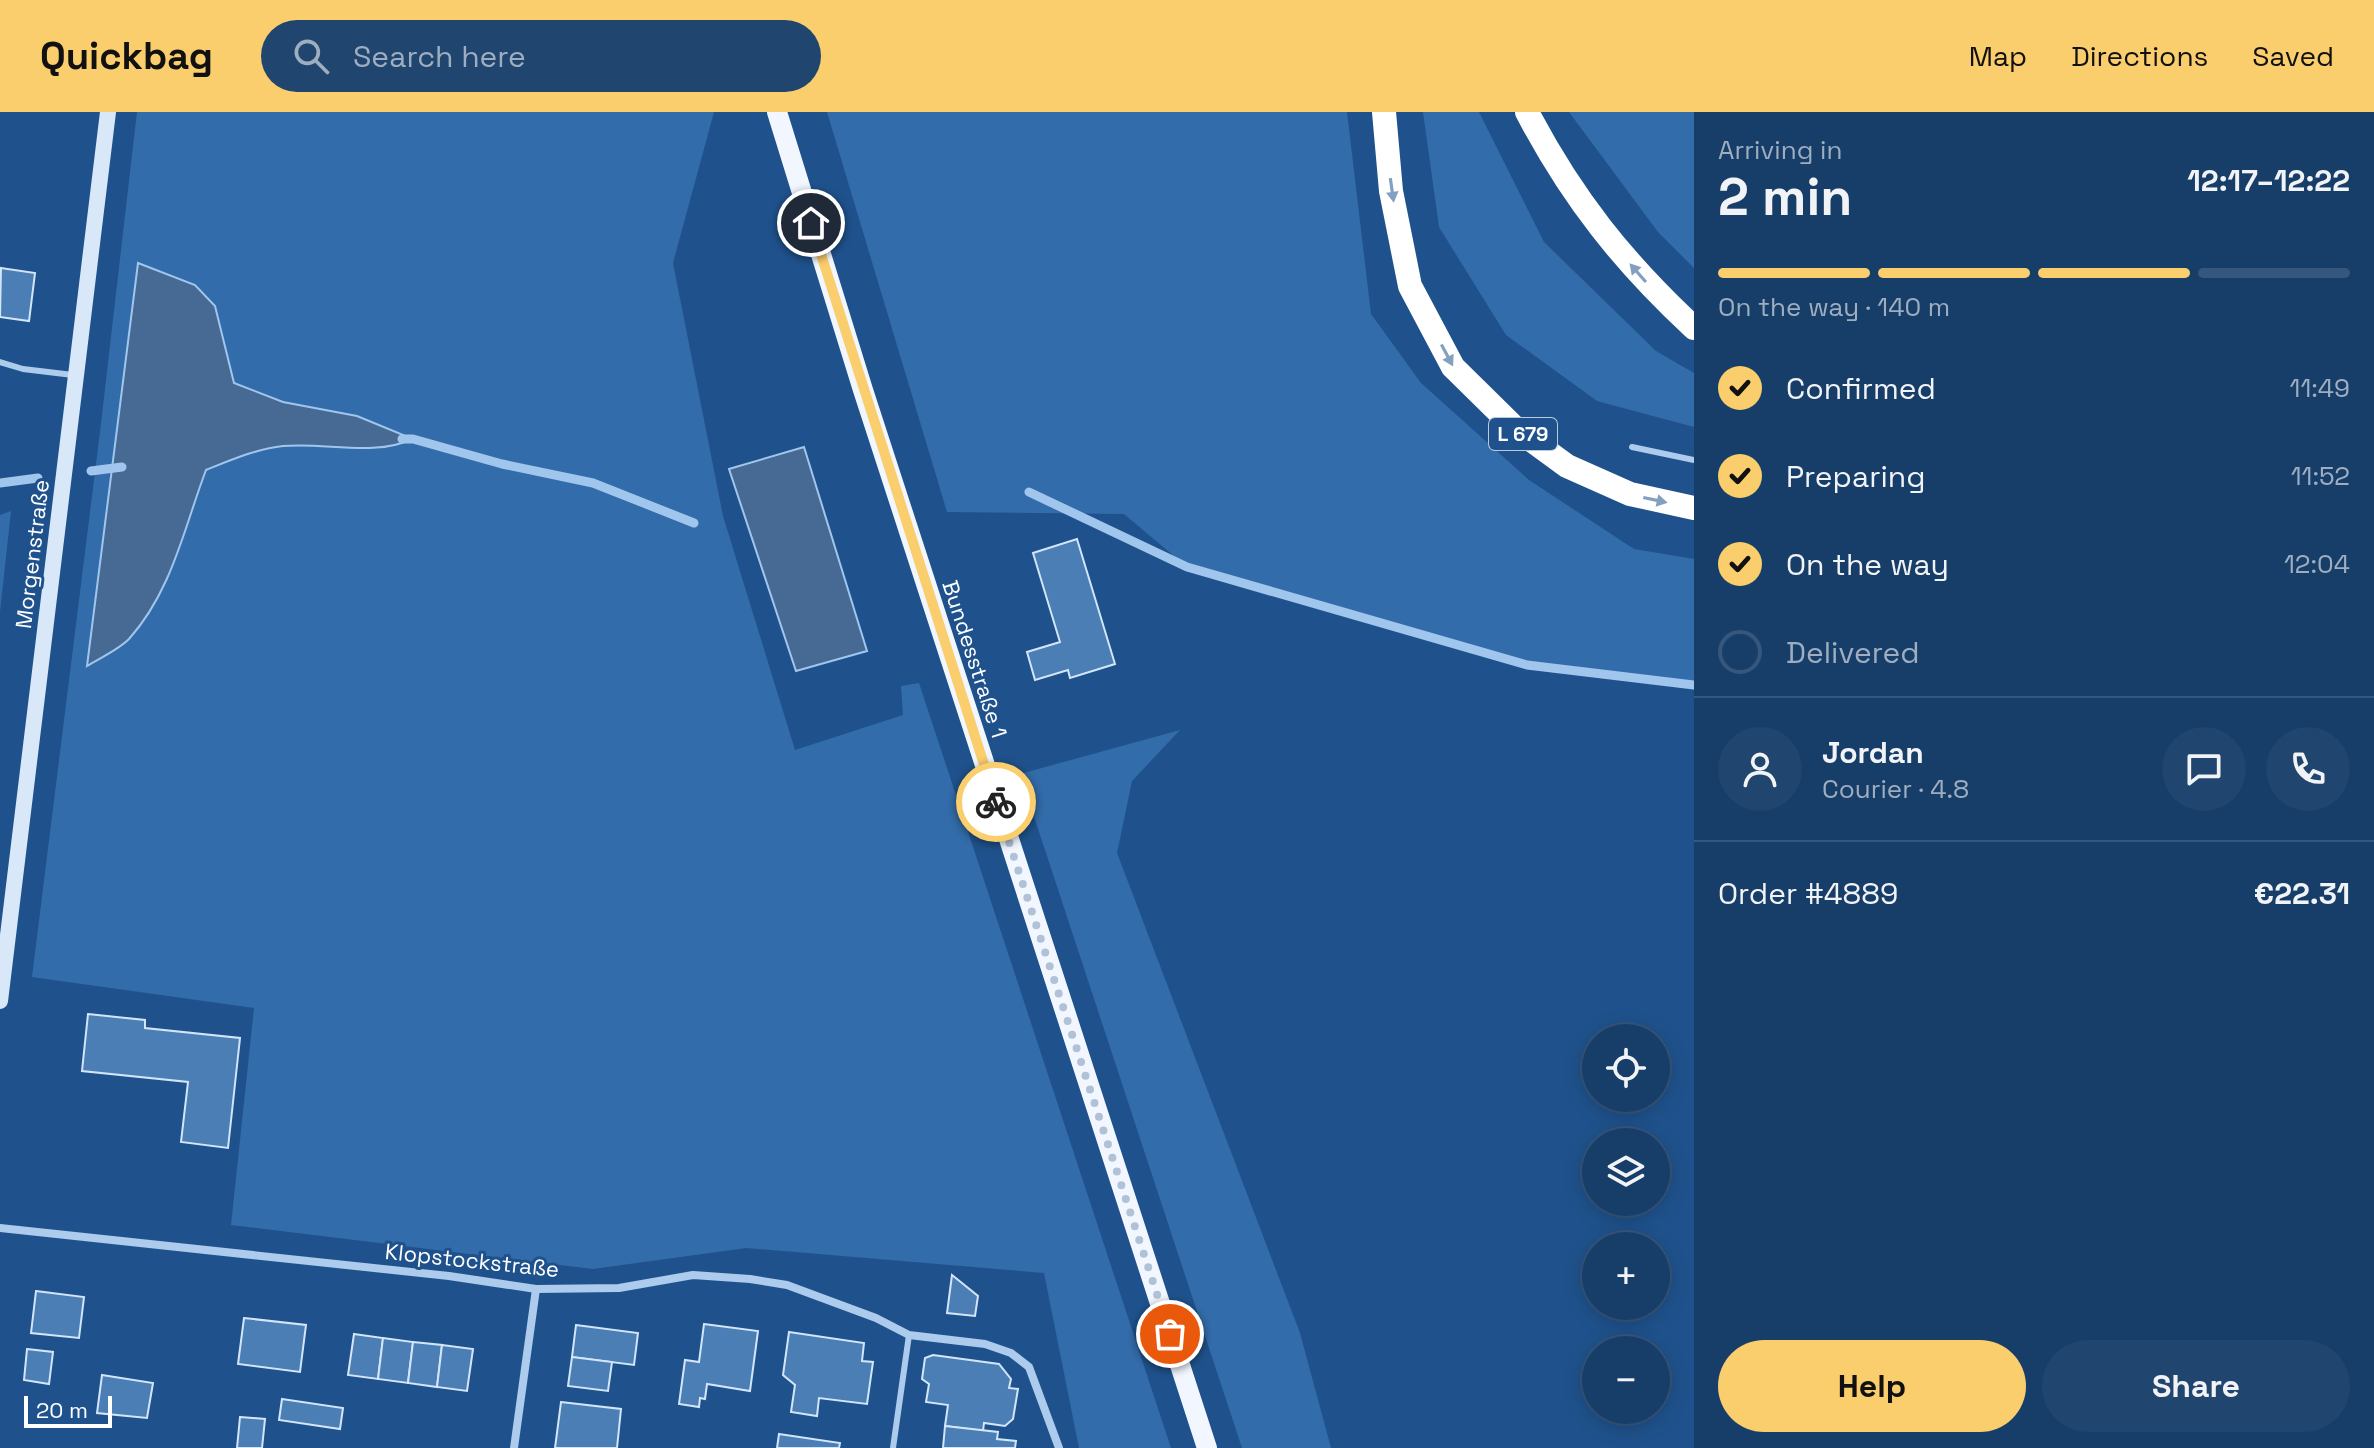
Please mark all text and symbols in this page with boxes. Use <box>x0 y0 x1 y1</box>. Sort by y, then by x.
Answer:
search box <box>261 20 821 92</box>
text: Quickbag <box>40 32 213 80</box>
icon: search <box>289 34 333 78</box>
text: Search here <box>353 37 526 76</box>
text: Map <box>1969 38 2027 74</box>
text: Directions <box>2071 38 2208 74</box>
text: Saved <box>2252 38 2334 74</box>
text: Arriving in <box>1718 133 1842 167</box>
text: 12:17–12:22 <box>2187 161 2350 200</box>
text: 2 min <box>1718 164 1852 230</box>
one-way arrow <box>1386 177 1399 202</box>
pin <box>777 189 845 257</box>
icon: home <box>789 201 833 245</box>
one-way arrow <box>1630 264 1647 284</box>
text: On the way · 140 m <box>1718 290 1950 324</box>
one-way arrow <box>1440 343 1453 366</box>
icon: check <box>1718 366 1762 410</box>
text: Confirmed <box>1786 369 1936 408</box>
text: 11:49 <box>2290 371 2350 405</box>
road number: L 679 <box>1489 418 1557 450</box>
icon: check <box>1718 454 1762 498</box>
text: Preparing <box>1786 457 1925 496</box>
text: 11:52 <box>2291 459 2350 493</box>
street label: Morgenstraße <box>9 478 55 630</box>
one-way arrow <box>1643 494 1668 507</box>
icon: check <box>1718 542 1762 586</box>
text: On the way <box>1786 545 1949 584</box>
text: 12:04 <box>2284 547 2350 581</box>
street label: Bundesstraße 1 <box>936 577 1014 741</box>
text: Delivered <box>1786 633 1920 672</box>
button: person <box>1718 727 1802 811</box>
button: chat <box>2162 727 2246 811</box>
button: phone <box>2266 727 2350 811</box>
text: Jordan <box>1822 733 1924 772</box>
courier <box>956 762 1036 842</box>
text: Courier · 4.8 <box>1822 772 1969 806</box>
icon: bike <box>974 780 1018 824</box>
text: Order #4889 <box>1718 874 1898 913</box>
text: €22.31 <box>2254 874 2350 913</box>
map controls <box>1582 1024 1670 1424</box>
button: locate <box>1582 1024 1670 1112</box>
button: layers <box>1582 1128 1670 1216</box>
button: + <box>1582 1232 1670 1320</box>
street label: Klopstockstraße <box>384 1237 560 1283</box>
pin <box>1136 1300 1204 1368</box>
icon: bag <box>1148 1312 1192 1356</box>
button: − <box>1582 1336 1670 1424</box>
button: Help <box>1718 1340 2026 1432</box>
button: Share <box>2042 1340 2350 1432</box>
scale bar <box>24 1392 112 1428</box>
text: 20 m <box>36 1396 88 1424</box>

